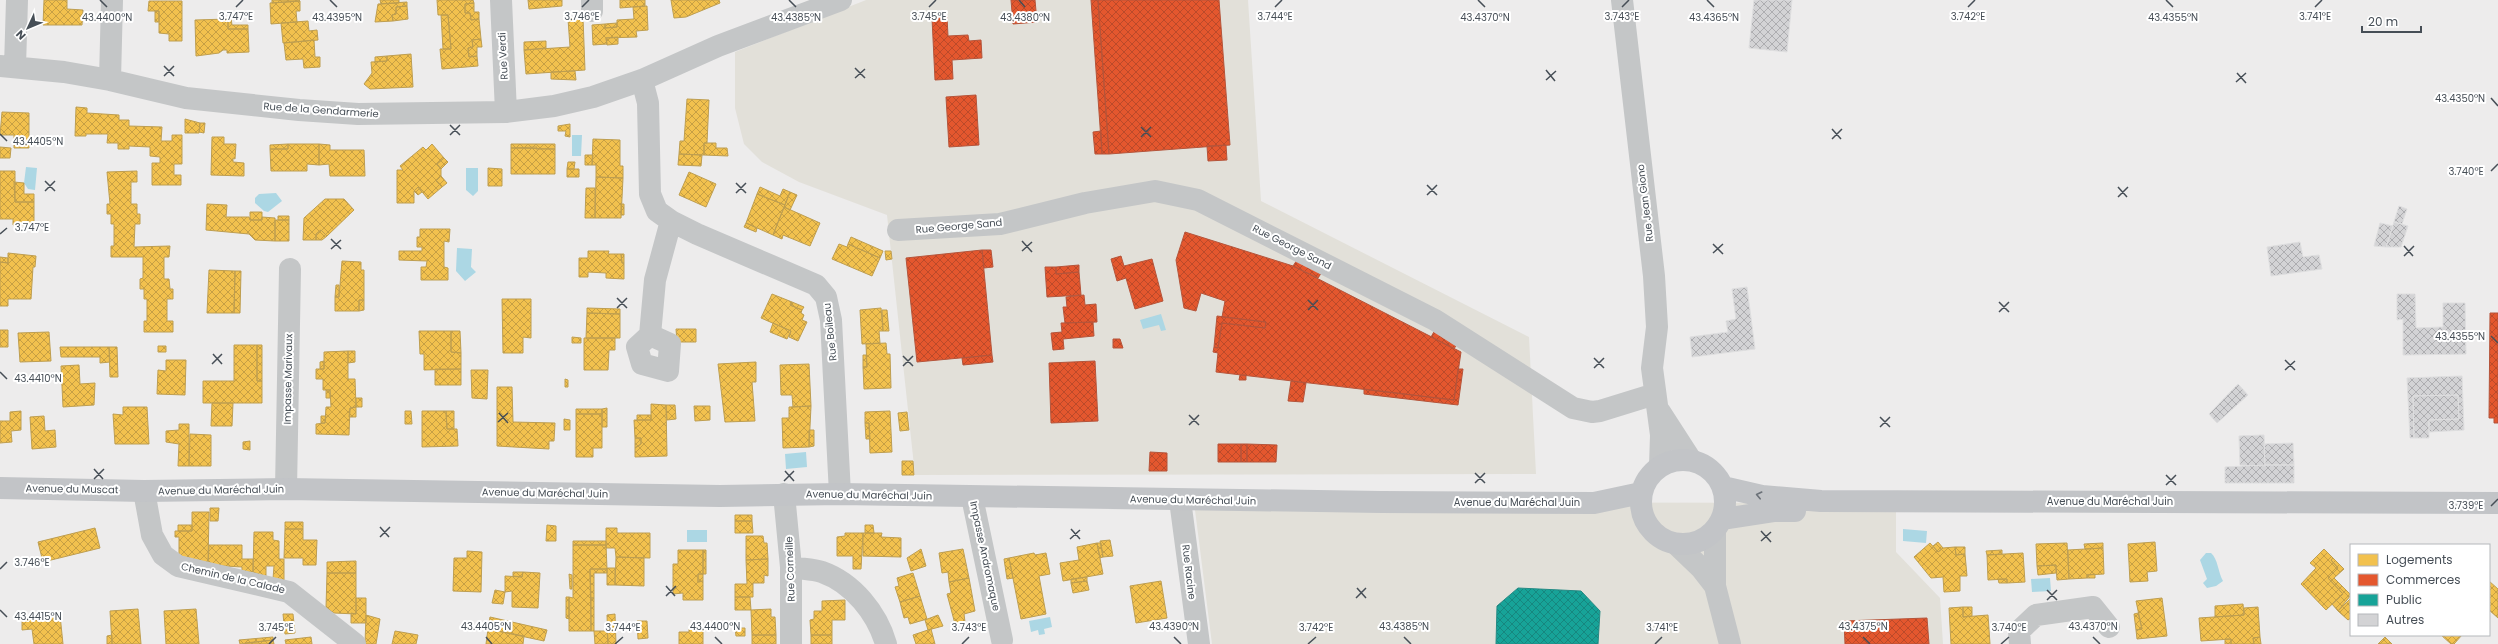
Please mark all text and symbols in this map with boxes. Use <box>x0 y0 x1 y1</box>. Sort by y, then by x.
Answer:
north arrow <box>8 8 48 48</box>
scale bar <box>2362 8 2421 34</box>
text: 3.747°E <box>219 9 253 24</box>
text: 3.746°E <box>564 9 600 24</box>
text: 3.745°E <box>911 9 947 24</box>
text: 3.744°E <box>1257 9 1293 24</box>
text: 3.743°E <box>1605 9 1639 24</box>
text: 3.742°E <box>1951 9 1985 24</box>
text: 3.741°E <box>2299 9 2331 24</box>
text: 43.4400°N <box>82 10 132 25</box>
text: 43.4395°N <box>312 10 362 25</box>
text: 43.4385°N <box>771 10 821 25</box>
text: 43.4380°N <box>1000 10 1050 25</box>
text: 43.4370°N <box>1460 10 1510 25</box>
text: 43.4365°N <box>1689 10 1739 25</box>
text: 43.4355°N <box>2148 10 2198 25</box>
text: 20 m <box>2368 13 2398 30</box>
text: N <box>12 26 29 43</box>
street label: Rue Verdi <box>494 32 512 80</box>
text: 43.4350°N <box>2435 91 2485 106</box>
street label: Rue de la Gendarmerie <box>263 98 379 122</box>
text: 43.4405°N <box>13 134 63 149</box>
street label: Rue Jean Giono <box>1633 163 1657 243</box>
text: 3.740°E <box>2448 164 2484 179</box>
street label: Rue George Sand <box>915 215 1003 237</box>
text: 3.747°E <box>15 220 49 235</box>
street label: Rue George Sand <box>1250 221 1334 273</box>
street label: Rue Boileau <box>820 302 840 362</box>
text: 43.4355°N <box>2435 329 2485 344</box>
street label: Impasse Marivaux <box>280 333 296 424</box>
text: 43.4410°N <box>14 371 62 386</box>
street label: Avenue du Muscat <box>26 481 119 497</box>
street label: Avenue du Maréchal Juin <box>158 481 284 499</box>
street label: Avenue du Maréchal Juin <box>482 484 608 502</box>
street label: Avenue du Maréchal Juin <box>806 486 932 504</box>
street label: Avenue du Maréchal Juin <box>1130 491 1256 509</box>
one-way arrow <box>1756 491 1763 500</box>
street label: Avenue du Maréchal Juin <box>2047 494 2173 509</box>
street label: Avenue du Maréchal Juin <box>1454 495 1580 510</box>
text: 3.739°E <box>2449 498 2483 513</box>
street label: Impasse Andromaque <box>966 500 1004 612</box>
street label: Rue Corneille <box>781 536 799 602</box>
street label: Rue Racine <box>1178 544 1200 600</box>
legend <box>2350 544 2490 636</box>
text: Logements <box>2386 551 2453 568</box>
text: 3.746°E <box>14 555 50 570</box>
street label: Chemin de la Calade <box>180 559 286 597</box>
text: Commerces <box>2386 571 2461 588</box>
text: Public <box>2386 591 2422 608</box>
text: 43.4415°N <box>14 609 62 624</box>
text: Autres <box>2386 611 2424 628</box>
text: 43.4405°N <box>461 619 511 634</box>
text: 43.4400°N <box>690 619 740 634</box>
text: 43.4390°N <box>1149 619 1199 634</box>
text: 43.4385°N <box>1379 619 1429 634</box>
text: 43.4375°N <box>1838 619 1888 634</box>
text: 43.4370°N <box>2068 619 2118 634</box>
text: 3.745°E <box>258 620 294 635</box>
text: 3.744°E <box>605 620 641 635</box>
text: 3.743°E <box>952 620 986 635</box>
text: 3.742°E <box>1299 620 1333 635</box>
text: 3.741°E <box>1646 620 1678 635</box>
text: 3.740°E <box>1991 620 2027 635</box>

